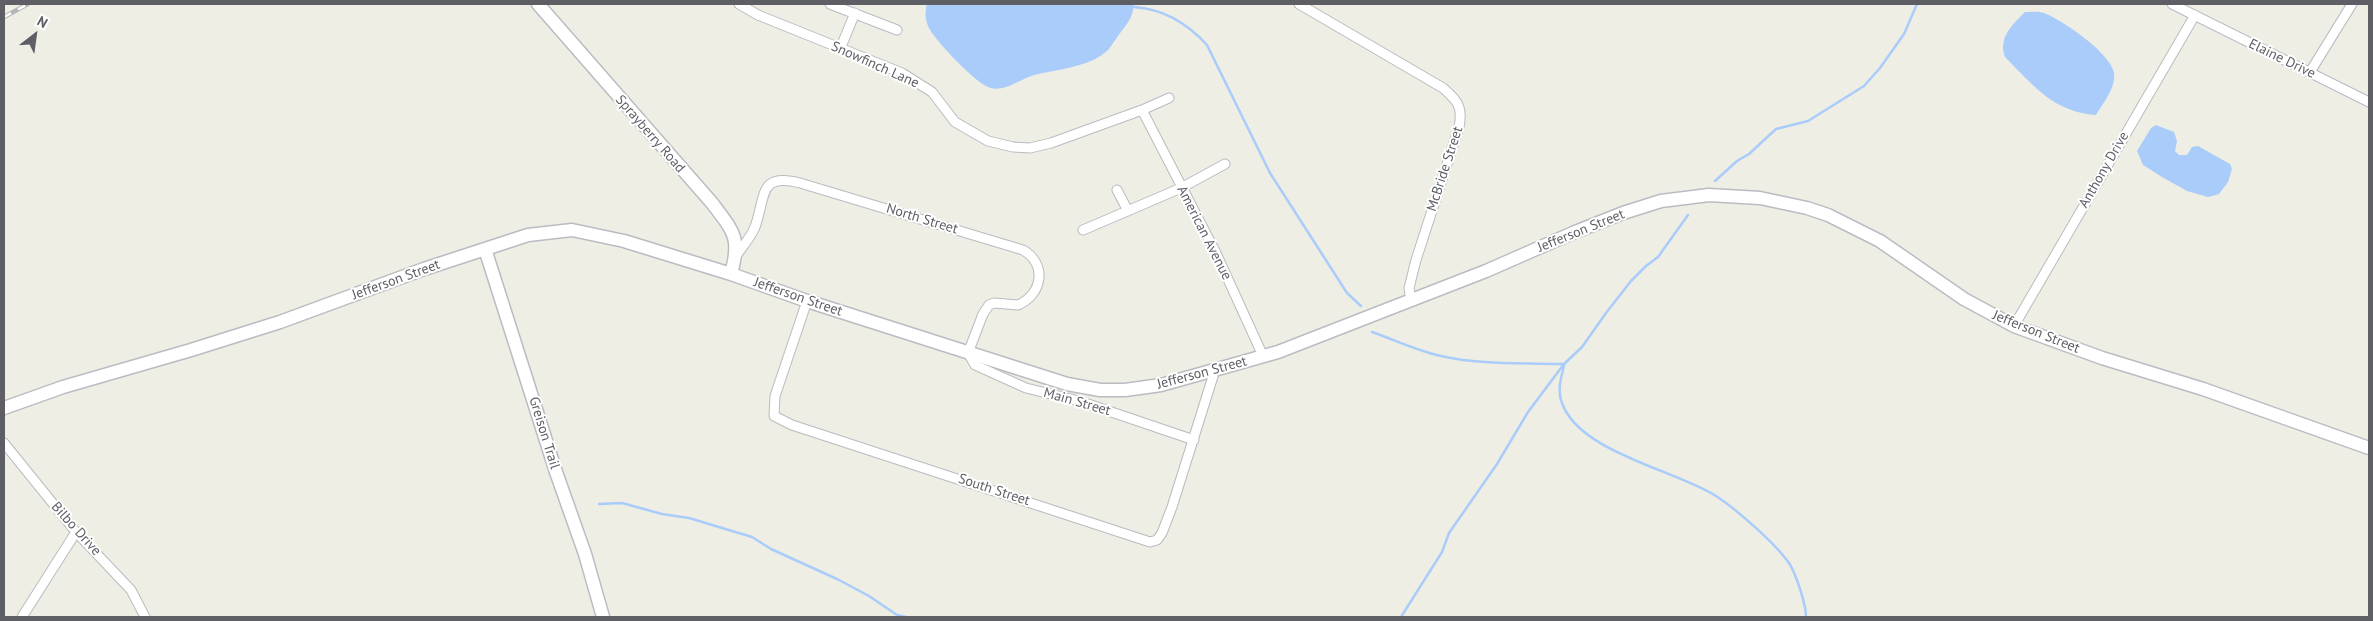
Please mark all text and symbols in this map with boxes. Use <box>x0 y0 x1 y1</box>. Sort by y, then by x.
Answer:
north arrow <box>10 10 60 60</box>
text: N <box>34 12 51 32</box>
street label: Elaine Drive <box>2246 36 2318 82</box>
street label: Snowfinch Lane <box>828 38 922 92</box>
street label: Sprayberry Road <box>612 92 688 176</box>
street label: McBride Street <box>1423 124 1467 214</box>
street label: Anthony Drive <box>2075 129 2133 211</box>
street label: American Avenue <box>1173 183 1235 283</box>
street label: North Street <box>884 200 960 238</box>
street label: Jefferson Street <box>1535 206 1627 256</box>
street label: Jefferson Street <box>350 256 442 304</box>
street label: Jefferson Street <box>752 274 844 320</box>
street label: Jefferson Street <box>1990 307 2082 357</box>
street label: Jefferson Street <box>1155 353 1249 393</box>
street label: Main Street <box>1042 384 1112 420</box>
street label: Greison Trail <box>525 395 563 471</box>
street label: South Street <box>956 471 1032 509</box>
street label: Bilbo Drive <box>48 499 104 559</box>

